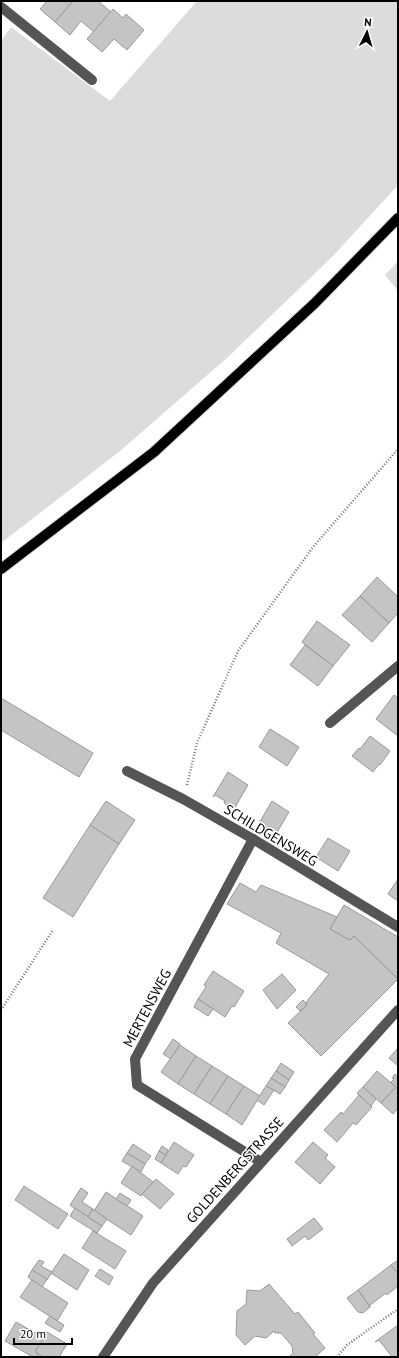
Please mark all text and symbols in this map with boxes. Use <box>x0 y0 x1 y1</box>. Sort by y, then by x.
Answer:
north arrow <box>347 12 387 52</box>
text: N <box>364 15 372 29</box>
street label: SCHILDGENSWEG <box>221 800 321 870</box>
street label: MERTENSWEG <box>119 966 175 1050</box>
street label: GOLDENBERGSTRASSE <box>182 1113 288 1227</box>
scale bar <box>14 1320 72 1346</box>
text: 20 m <box>20 1326 46 1341</box>

